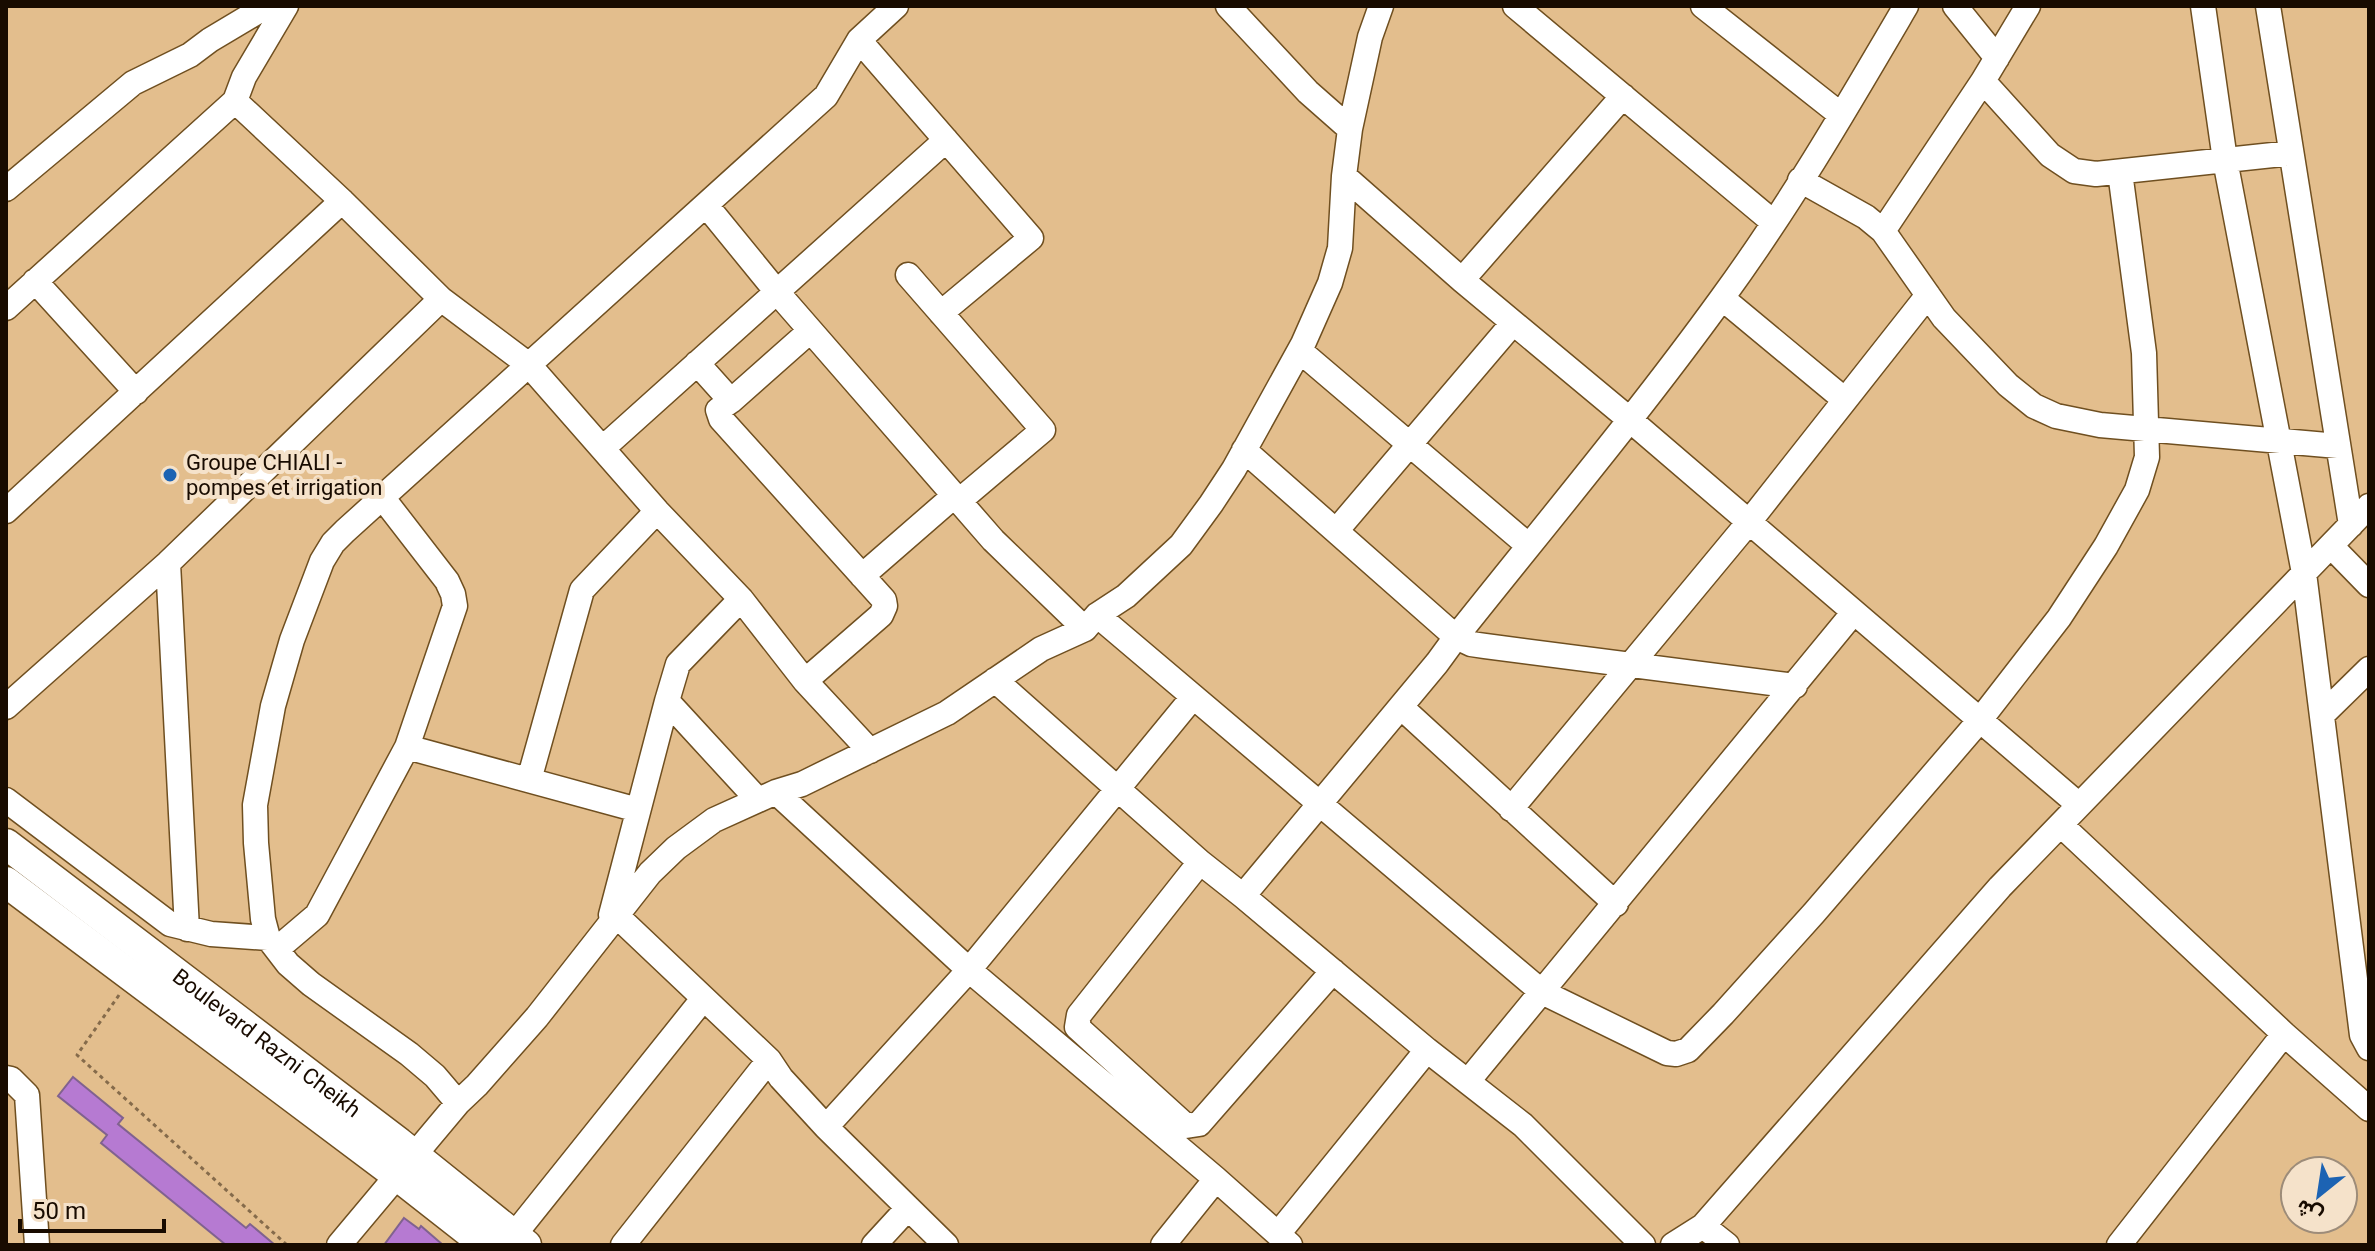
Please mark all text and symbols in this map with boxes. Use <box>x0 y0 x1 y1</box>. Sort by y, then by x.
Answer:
place label: Groupe CHIALI - pompes et irrigation <box>186 450 383 500</box>
marker: Groupe CHIALI - pompes et irrigation <box>161 466 179 484</box>
street label: Boulevard Razni Cheikh <box>168 964 365 1122</box>
north arrow <box>2279 1155 2359 1235</box>
scale bar <box>20 1183 164 1233</box>
text: ش <box>2292 1194 2327 1229</box>
text: 50 m <box>32 1197 86 1225</box>

